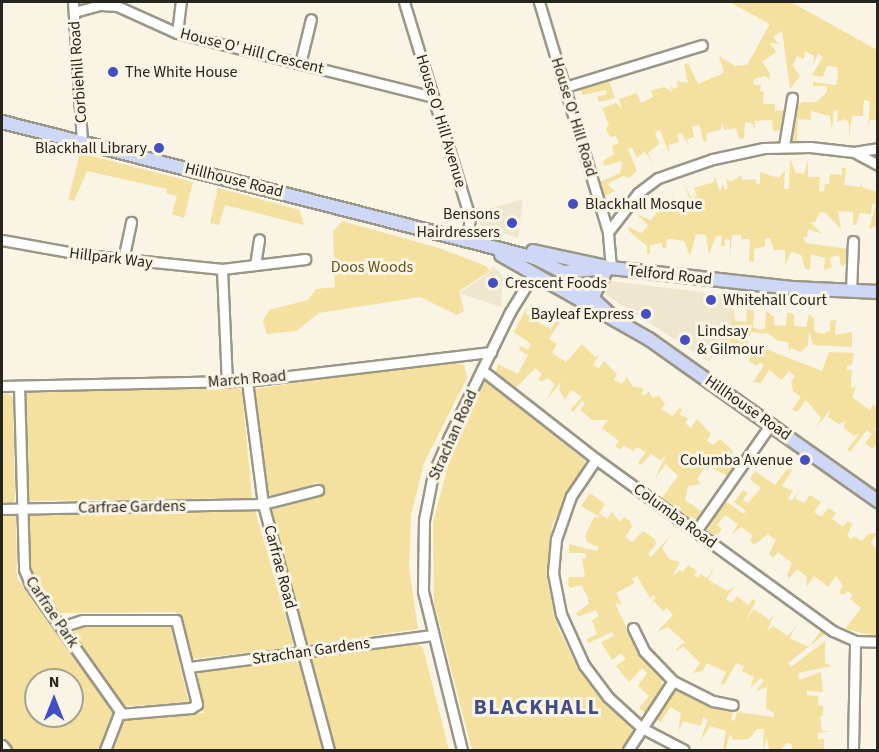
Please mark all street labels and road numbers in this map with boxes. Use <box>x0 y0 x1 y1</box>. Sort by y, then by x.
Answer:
street label: Corbiehill Road <box>65 20 91 124</box>
street label: House O' Hill Crescent <box>178 24 326 78</box>
street label: House O' Hill Avenue <box>412 52 470 190</box>
street label: House O' Hill Road <box>547 55 601 179</box>
street label: Hillhouse Road <box>183 158 285 202</box>
street label: Hillpark Way <box>68 243 154 273</box>
street label: Telford Road <box>627 261 713 289</box>
street label: March Road <box>207 366 287 392</box>
street label: Hillhouse Road <box>701 371 795 445</box>
street label: Strachan Road <box>424 387 482 483</box>
street label: Columba Road <box>630 479 720 553</box>
street label: Carfrae Gardens <box>78 496 186 518</box>
street label: Carfrae Road <box>260 523 300 611</box>
street label: Carfrae Park <box>21 573 83 651</box>
street label: Strachan Gardens <box>251 633 371 669</box>

